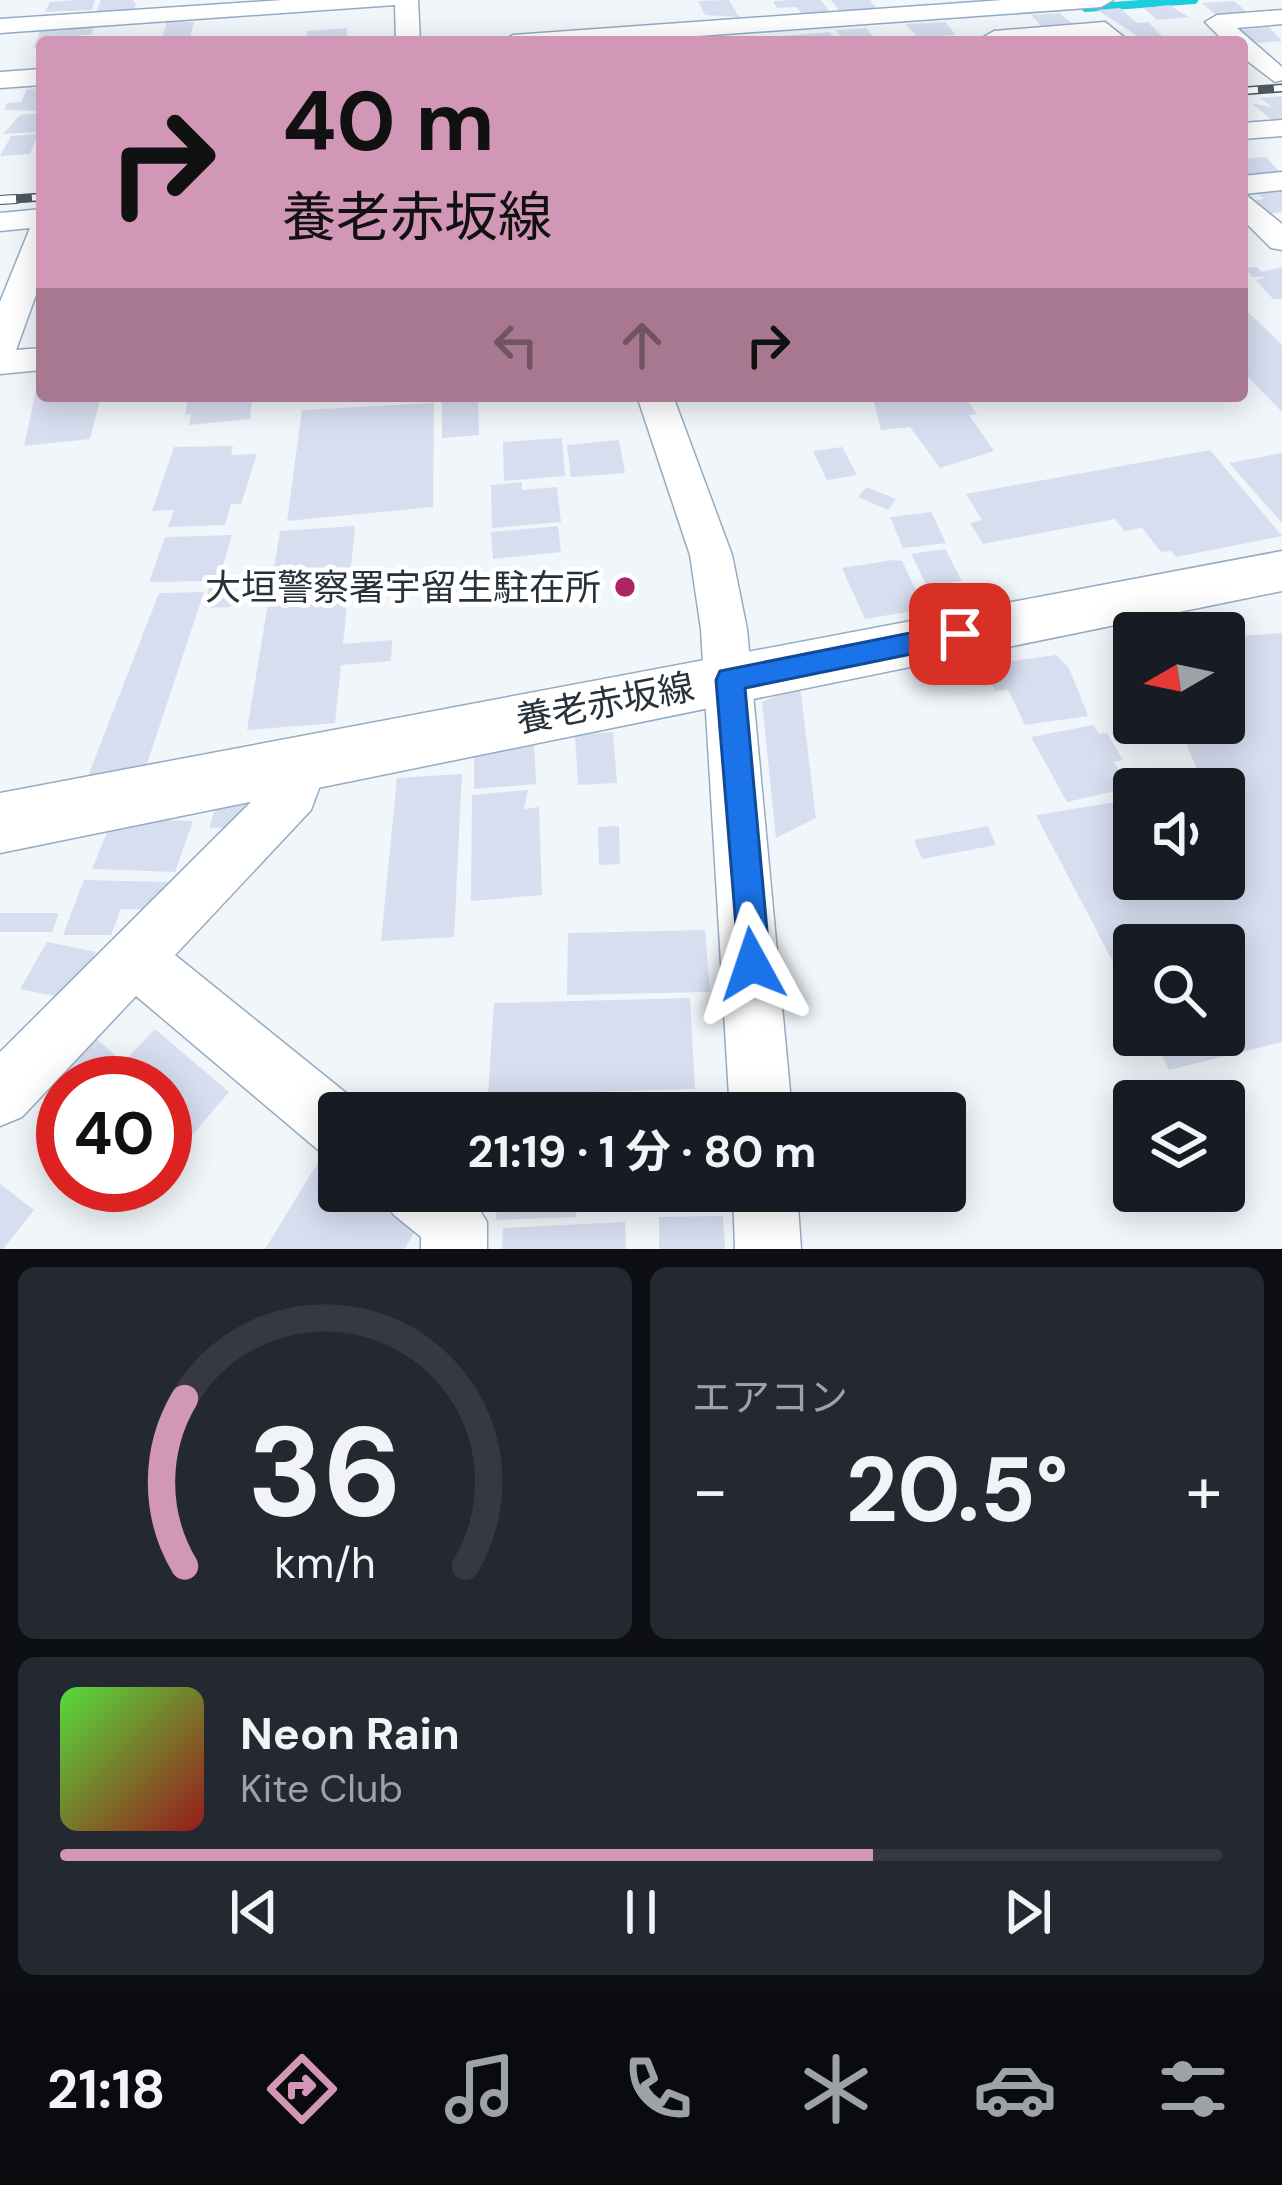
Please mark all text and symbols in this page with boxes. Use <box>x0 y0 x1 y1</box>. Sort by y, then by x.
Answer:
text: 40 m <box>282 67 495 176</box>
icon: right <box>84 84 240 240</box>
text: 養老赤坂線 <box>282 182 552 253</box>
icon: left <box>483 312 549 378</box>
icon: ahead <box>609 312 675 378</box>
icon: right <box>735 312 801 378</box>
place label: 大垣警察署宇留生駐在所 <box>205 564 601 611</box>
marker: 大垣警察署宇留生駐在所 <box>612 574 638 600</box>
pin <box>909 583 1011 685</box>
icon: arrive <box>927 601 993 667</box>
north arrow <box>1113 612 1245 744</box>
map controls <box>1113 612 1245 1212</box>
street label: 養老赤坂線 <box>512 663 698 743</box>
button: sound <box>1113 768 1245 900</box>
position arrow <box>689 901 815 1027</box>
button: search <box>1113 924 1245 1056</box>
speed limit sign: 40 <box>36 1056 192 1212</box>
button: layers <box>1113 1080 1245 1212</box>
text: 21:19 · 1 分 · 80 m <box>468 1122 816 1181</box>
text: エアコン <box>692 1372 848 1423</box>
text: 36 <box>248 1391 402 1554</box>
text: 20.5° <box>846 1432 1068 1549</box>
text: − <box>692 1448 728 1533</box>
text: + <box>1186 1448 1222 1533</box>
text: km/h <box>274 1535 376 1591</box>
text: Neon Rain <box>240 1704 460 1763</box>
text: Kite Club <box>240 1763 403 1814</box>
icon: previous <box>221 1879 287 1945</box>
icon: pause <box>608 1879 674 1945</box>
icon: next <box>995 1879 1061 1945</box>
icon: directions <box>260 2047 344 2131</box>
icon: music <box>438 2047 522 2131</box>
icon: phone <box>616 2047 700 2131</box>
icon: climate <box>794 2047 878 2131</box>
icon: car <box>973 2047 1057 2131</box>
icon: filters <box>1151 2047 1235 2131</box>
text: 21:18 <box>47 2054 165 2125</box>

